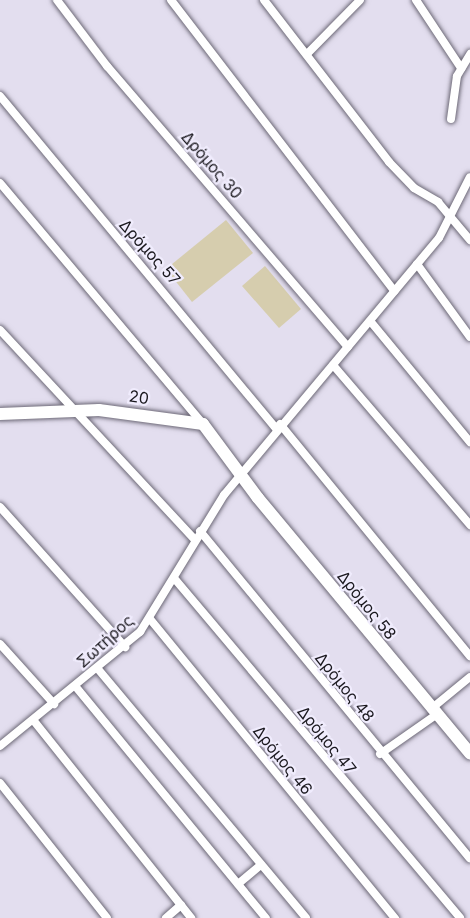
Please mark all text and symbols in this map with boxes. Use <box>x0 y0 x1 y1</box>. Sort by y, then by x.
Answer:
street label: Δρόμος 30 <box>178 127 246 203</box>
street label: Δρόμος 57 <box>116 215 184 289</box>
street label: 20 <box>128 386 150 408</box>
street label: Δρόμος 58 <box>334 567 400 643</box>
street label: Σωτήρος <box>73 611 137 671</box>
street label: Δρόμος 48 <box>311 649 379 725</box>
street label: Δρόμος 47 <box>294 702 360 778</box>
street label: Δρόμος 46 <box>249 722 317 798</box>

